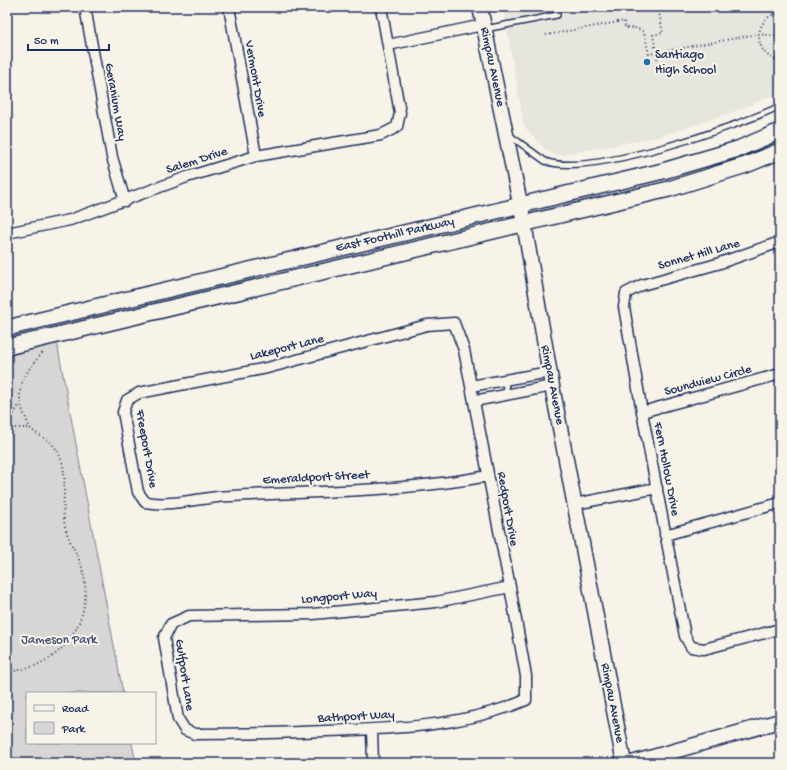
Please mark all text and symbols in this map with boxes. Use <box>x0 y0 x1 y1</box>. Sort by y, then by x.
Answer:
scale bar <box>28 26 109 52</box>
street label: Rimpau Avenue <box>476 26 508 108</box>
text: 50 m <box>34 35 59 49</box>
street label: Vermont Drive <box>241 39 269 119</box>
place label: Santiago High School <box>655 48 717 78</box>
marker: Santiago High School <box>642 57 652 67</box>
street label: Geranium Way <box>101 62 129 143</box>
street label: Salem Drive <box>165 144 230 178</box>
street label: East Foothill Parkway <box>334 214 456 256</box>
street label: Sonnet Hill Lane <box>656 236 742 274</box>
street label: Lakeport Lane <box>249 332 326 364</box>
street label: Rimpau Avenue <box>537 344 567 426</box>
street label: Soundview Circle <box>663 362 753 400</box>
street label: Freeport Drive <box>132 408 160 490</box>
street label: Fern Hollow Drive <box>649 420 683 518</box>
street label: Emeraldport Street <box>262 468 372 488</box>
street label: Redport Drive <box>493 470 521 548</box>
street label: Longport Way <box>301 586 378 608</box>
park label: Jameson Park <box>21 633 98 648</box>
street label: Gulfport Lane <box>171 638 197 712</box>
street label: Rimpau Avenue <box>597 662 627 744</box>
legend <box>26 692 156 744</box>
text: Road <box>62 703 89 717</box>
street label: Bathport Way <box>316 707 395 727</box>
text: Park <box>61 723 87 737</box>

